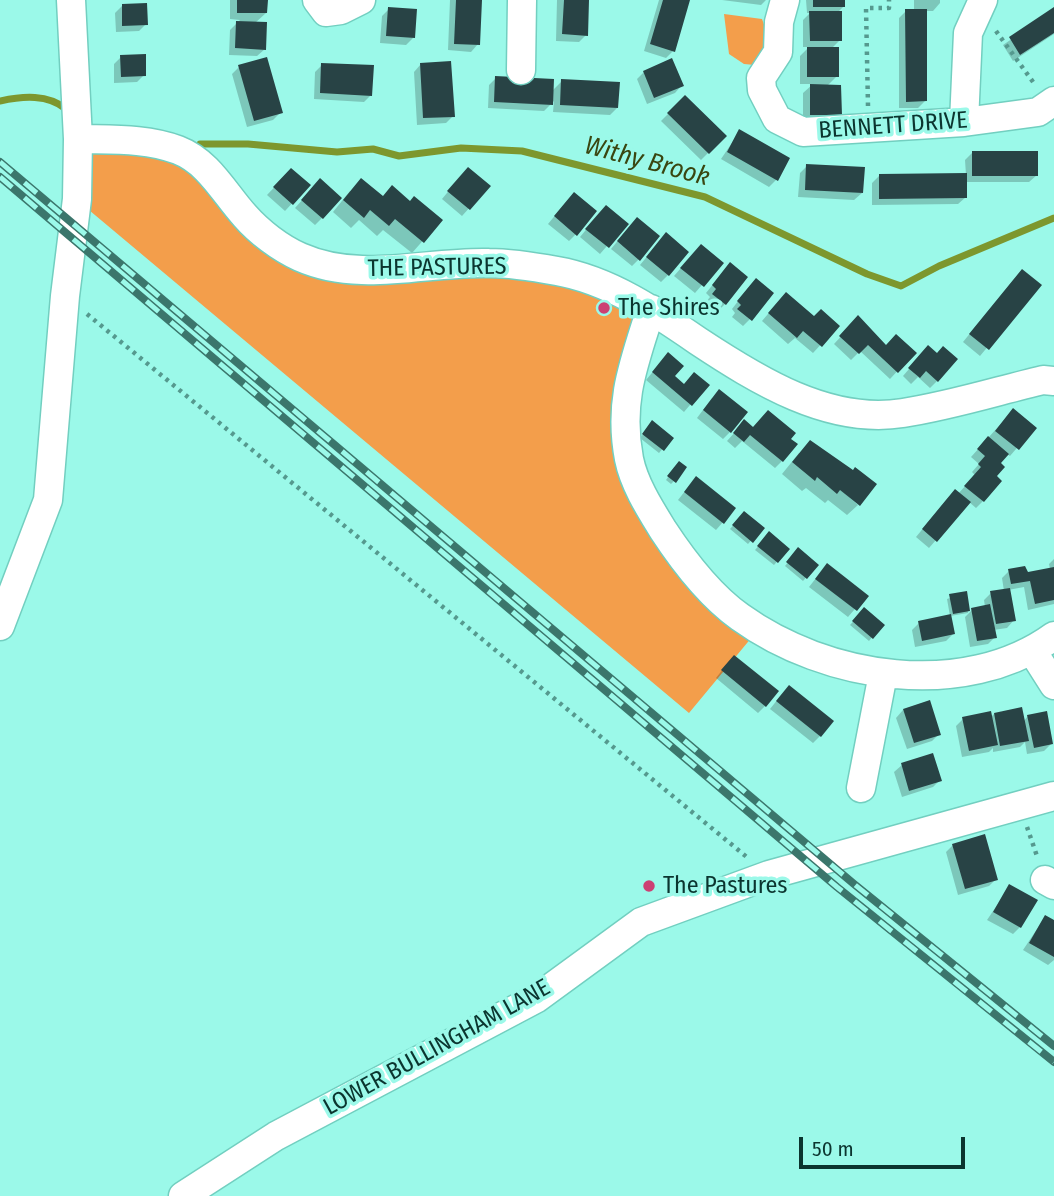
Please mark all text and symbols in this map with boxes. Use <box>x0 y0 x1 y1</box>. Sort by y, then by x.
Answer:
street label: BENNETT DRIVE <box>817 106 969 146</box>
water label: Withy Brook <box>581 130 713 194</box>
street label: THE PASTURES <box>367 252 507 284</box>
place label: The Shires <box>618 294 720 322</box>
marker: The Shires <box>596 300 612 316</box>
place label: The Pastures <box>663 872 788 900</box>
marker: The Pastures <box>641 878 657 894</box>
street label: LOWER BULLINGHAM LANE <box>319 974 555 1122</box>
scale bar <box>802 1122 968 1166</box>
text: 50 m <box>812 1136 854 1162</box>

